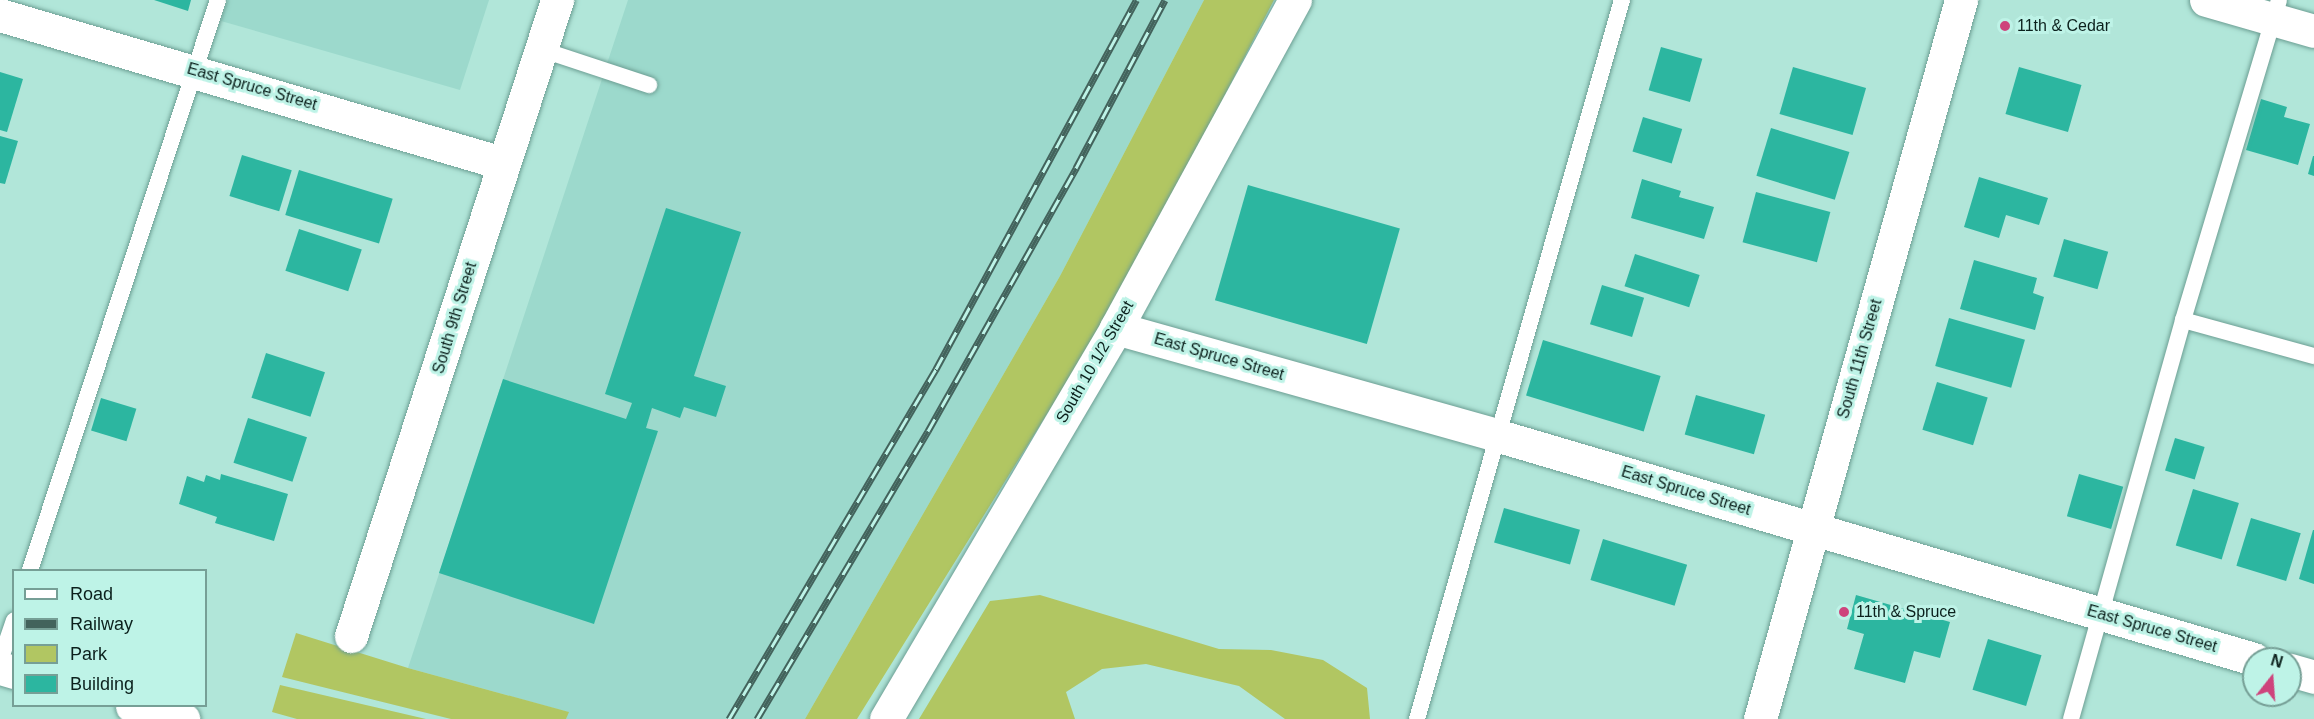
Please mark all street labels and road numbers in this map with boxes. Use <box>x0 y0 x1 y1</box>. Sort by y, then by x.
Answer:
street label: East Spruce Street <box>185 59 319 115</box>
street label: South 9th Street <box>429 260 481 376</box>
street label: South 10 1/2 Street <box>1052 297 1138 427</box>
street label: South 11th Street <box>1834 297 1886 421</box>
street label: East Spruce Street <box>1152 329 1286 385</box>
street label: East Spruce Street <box>1619 462 1753 520</box>
street label: East Spruce Street <box>2085 601 2219 657</box>

